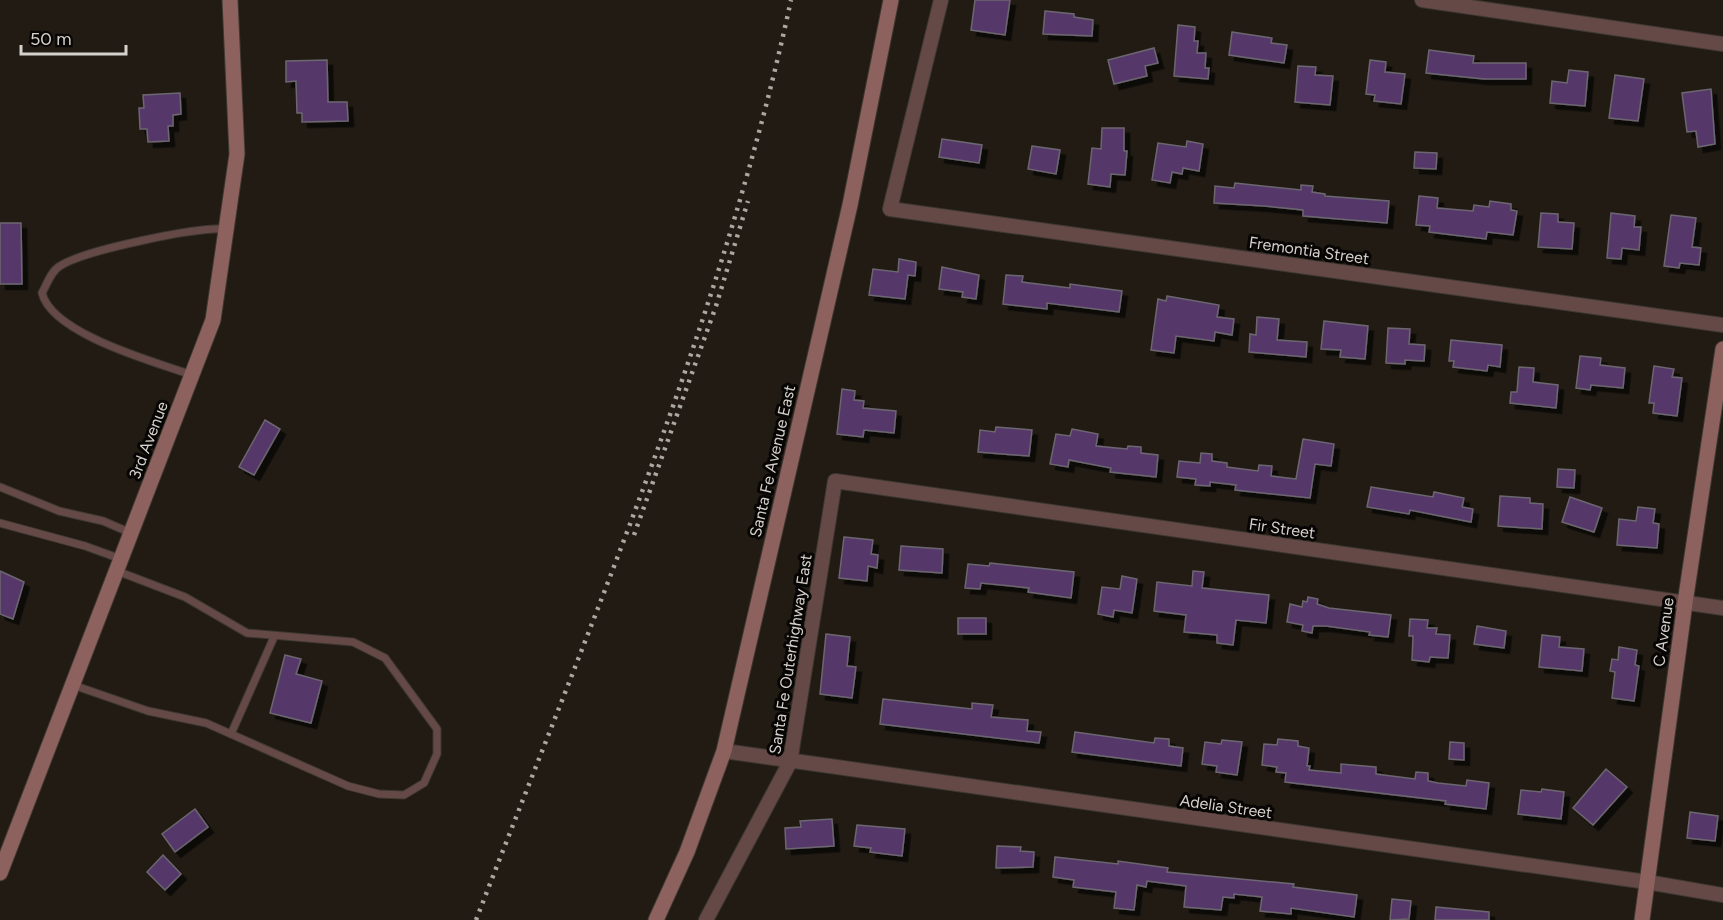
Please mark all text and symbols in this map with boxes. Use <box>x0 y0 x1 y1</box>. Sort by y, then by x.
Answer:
scale bar <box>21 18 126 56</box>
text: 50 m <box>30 28 72 50</box>
street label: Fremontia Street <box>1248 233 1370 268</box>
street label: Santa Fe Avenue East <box>746 383 799 539</box>
street label: 3rd Avenue <box>125 398 172 482</box>
street label: Fir Street <box>1248 514 1316 543</box>
street label: Santa Fe Outerhighway East <box>765 553 816 756</box>
street label: C Avenue <box>1649 596 1678 668</box>
street label: Adelia Street <box>1179 791 1273 822</box>

